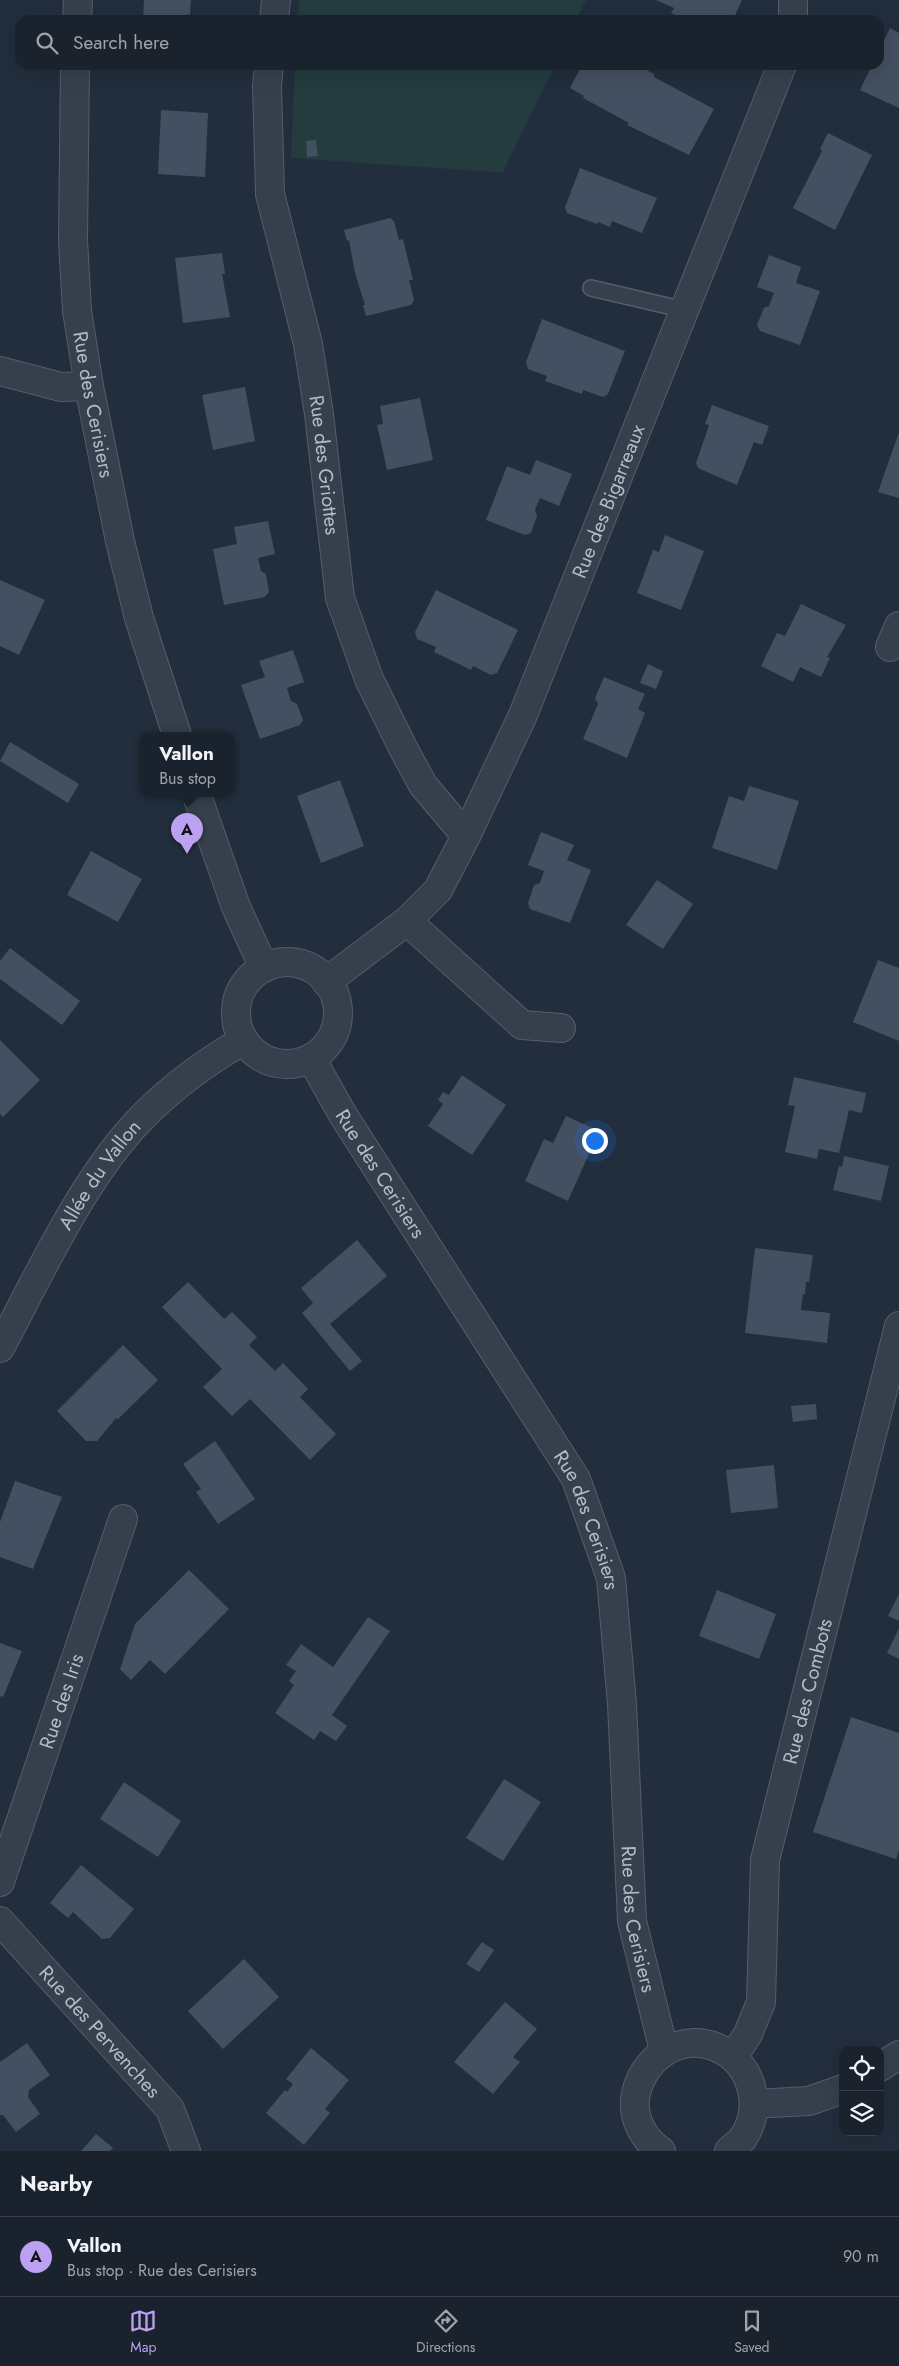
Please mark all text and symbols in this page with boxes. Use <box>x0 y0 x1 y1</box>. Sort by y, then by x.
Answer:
search box <box>15 15 884 70</box>
icon: search <box>33 29 61 57</box>
text: Search here <box>73 29 169 56</box>
street label: Rue des Cerisiers <box>66 329 121 480</box>
street label: Rue des Griottes <box>302 393 347 536</box>
street label: Rue des Bigarreaux <box>564 419 652 582</box>
popup <box>140 732 235 797</box>
text: Vallon <box>159 740 214 767</box>
text: Bus stop <box>159 767 216 790</box>
pin: A <box>171 813 203 854</box>
street label: Rue des Cerisiers <box>328 1103 433 1244</box>
street label: Allée du Vallon <box>51 1113 147 1235</box>
your location <box>582 1128 608 1154</box>
street label: Rue des Cerisiers <box>547 1444 626 1591</box>
street label: Rue des Combots <box>775 1615 840 1767</box>
street label: Rue des Iris <box>32 1650 91 1753</box>
street label: Rue des Cerisiers <box>614 1845 664 1995</box>
street label: Rue des Pervenches <box>32 1959 168 2104</box>
map controls <box>839 2046 884 2136</box>
button: locate <box>839 2046 884 2091</box>
button: layers <box>839 2091 884 2136</box>
text: Nearby <box>20 2169 92 2199</box>
text: Vallon <box>67 2232 122 2259</box>
text: A <box>30 2245 42 2268</box>
text: 90 m <box>843 2245 879 2268</box>
text: Bus stop · Rue des Cerisiers <box>67 2259 257 2282</box>
tab: Map <box>129 2307 157 2357</box>
tab: Directions <box>416 2307 475 2357</box>
tab: Saved <box>734 2307 770 2357</box>

